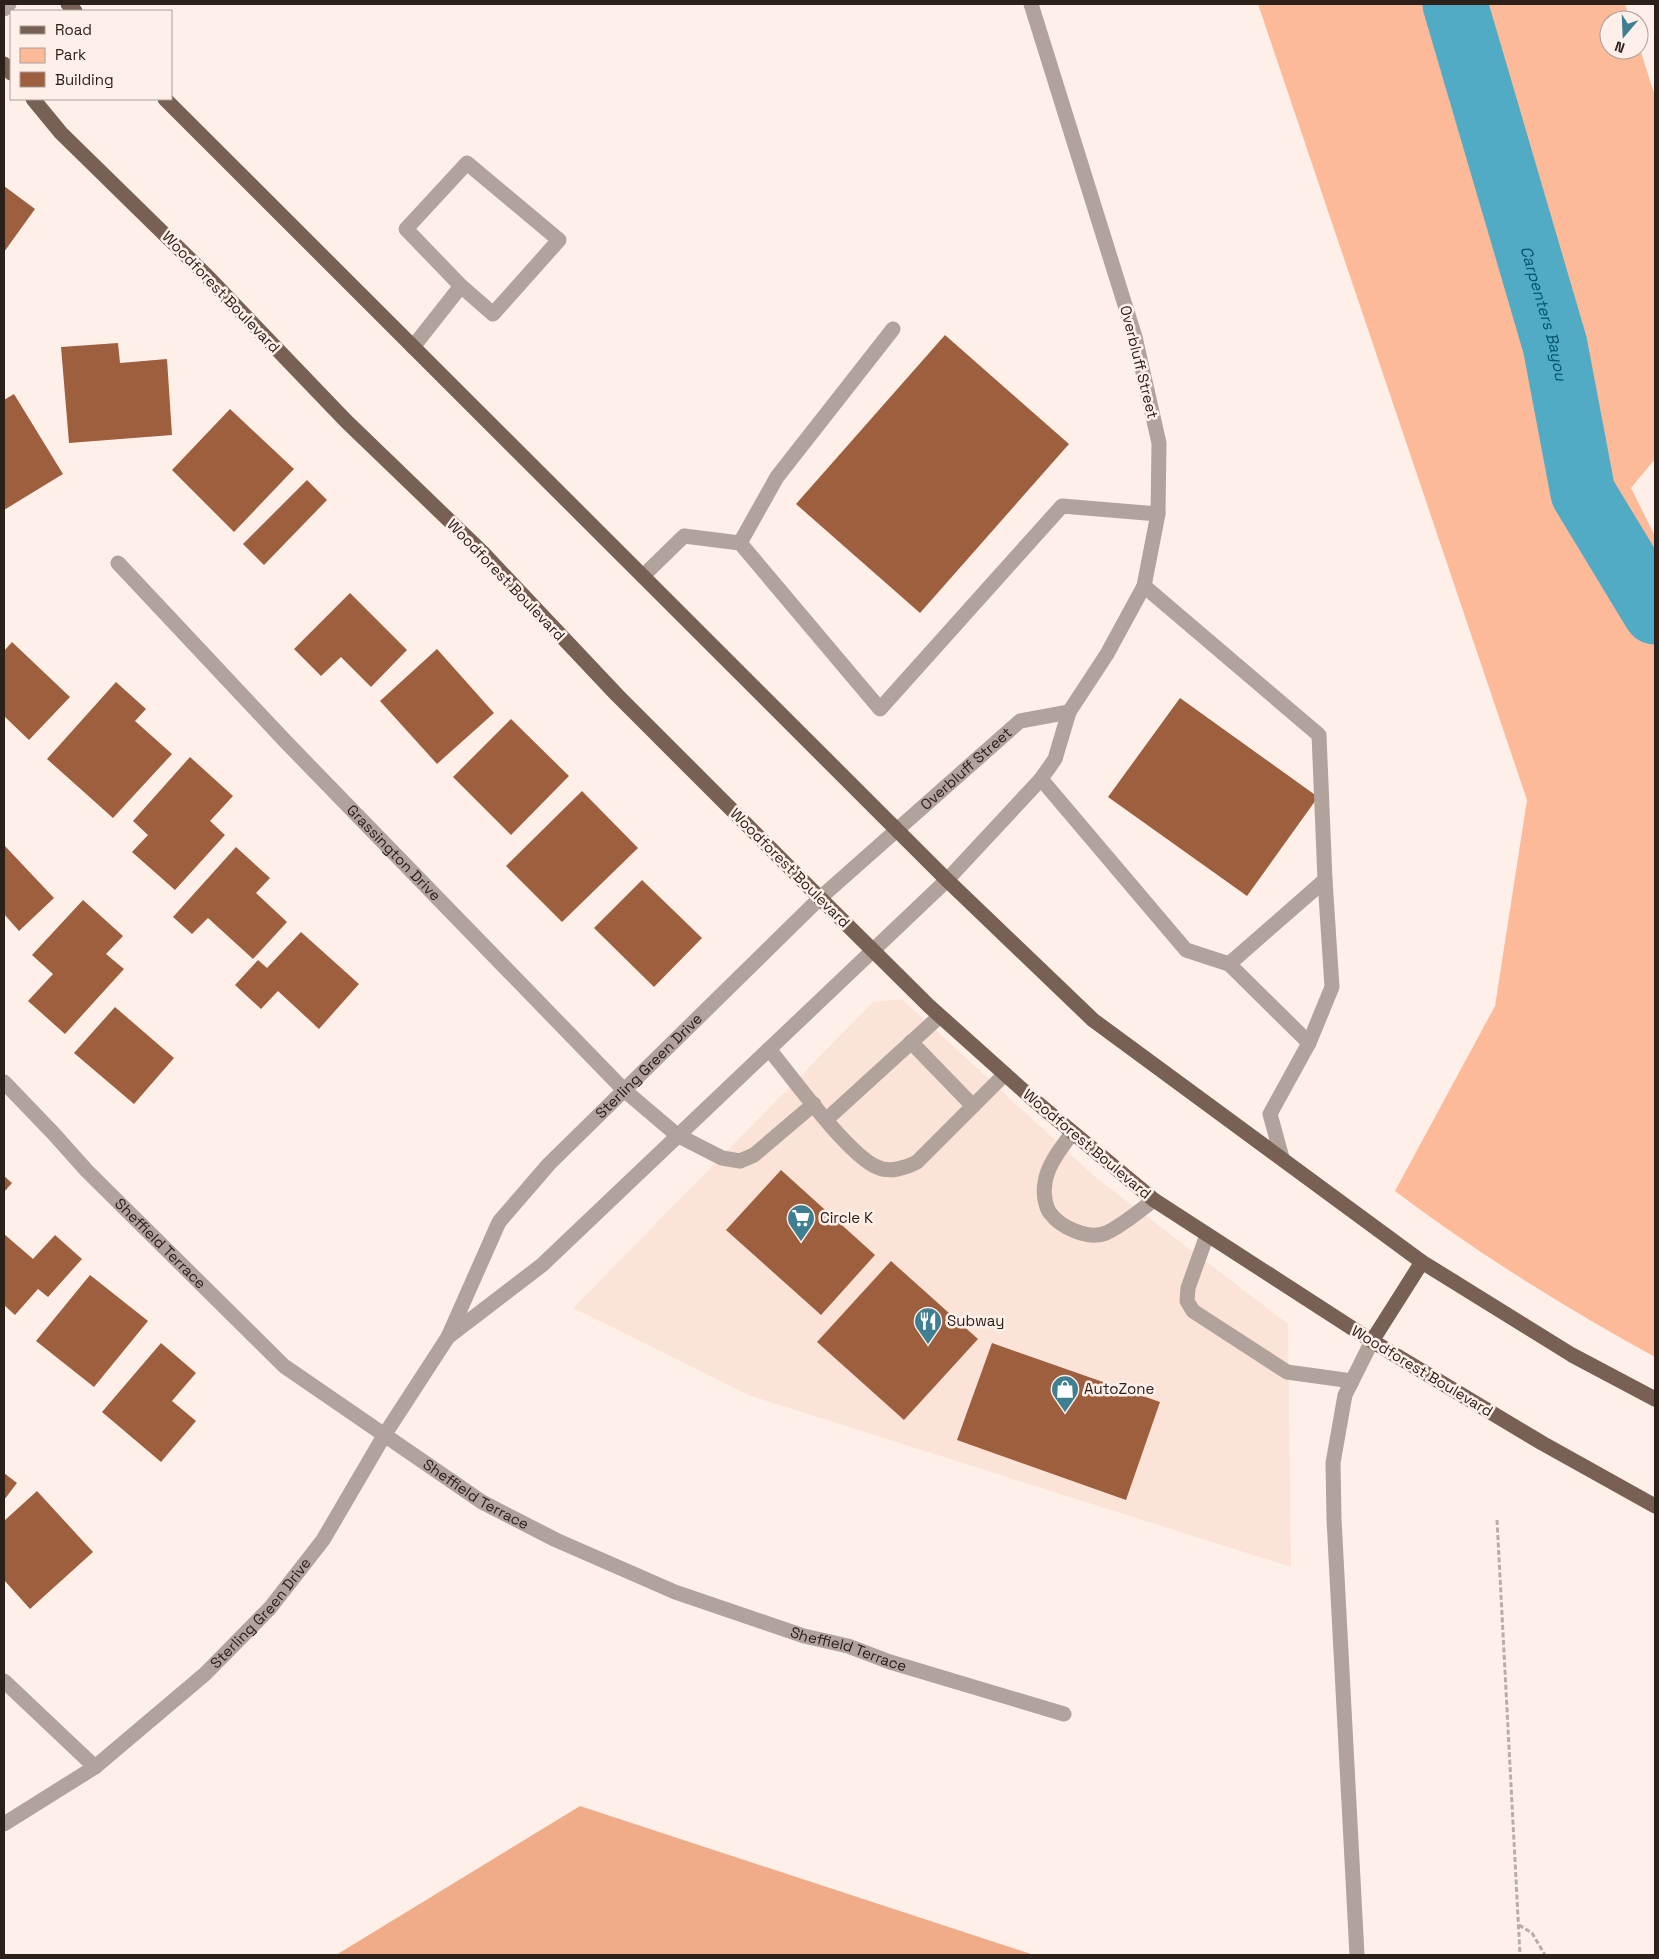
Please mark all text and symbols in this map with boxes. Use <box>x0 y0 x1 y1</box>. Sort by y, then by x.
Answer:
legend <box>10 10 172 100</box>
north arrow <box>1599 10 1649 60</box>
text: Road <box>55 20 92 39</box>
text: N <box>1612 37 1627 57</box>
text: Park <box>55 45 86 64</box>
text: Building <box>55 70 114 89</box>
street label: Woodforest Boulevard <box>158 227 284 356</box>
water label: Carpenters Bayou <box>1516 243 1572 384</box>
street label: Overbluff Street <box>1116 303 1163 421</box>
street label: Woodforest Boulevard <box>443 515 569 644</box>
street label: Overbluff Street <box>916 723 1016 814</box>
street label: Grassington Drive <box>343 800 445 905</box>
street label: Woodforest Boulevard <box>727 804 854 931</box>
street label: Sterling Green Drive <box>591 1009 706 1122</box>
street label: Woodforest Boulevard <box>1019 1084 1155 1203</box>
street label: Sheffield Terrace <box>111 1194 211 1293</box>
supermarket icon: Circle K <box>786 1203 816 1242</box>
place label: Circle K <box>820 1208 873 1227</box>
restaurant icon: Subway <box>913 1306 943 1345</box>
place label: Subway <box>947 1311 1004 1330</box>
street label: Woodforest Boulevard <box>1348 1321 1496 1420</box>
shop icon: AutoZone <box>1050 1374 1080 1413</box>
place label: AutoZone <box>1084 1379 1154 1398</box>
street label: Sheffield Terrace <box>419 1454 532 1534</box>
street label: Sterling Green Drive <box>206 1553 315 1672</box>
street label: Sheffield Terrace <box>788 1622 909 1676</box>

